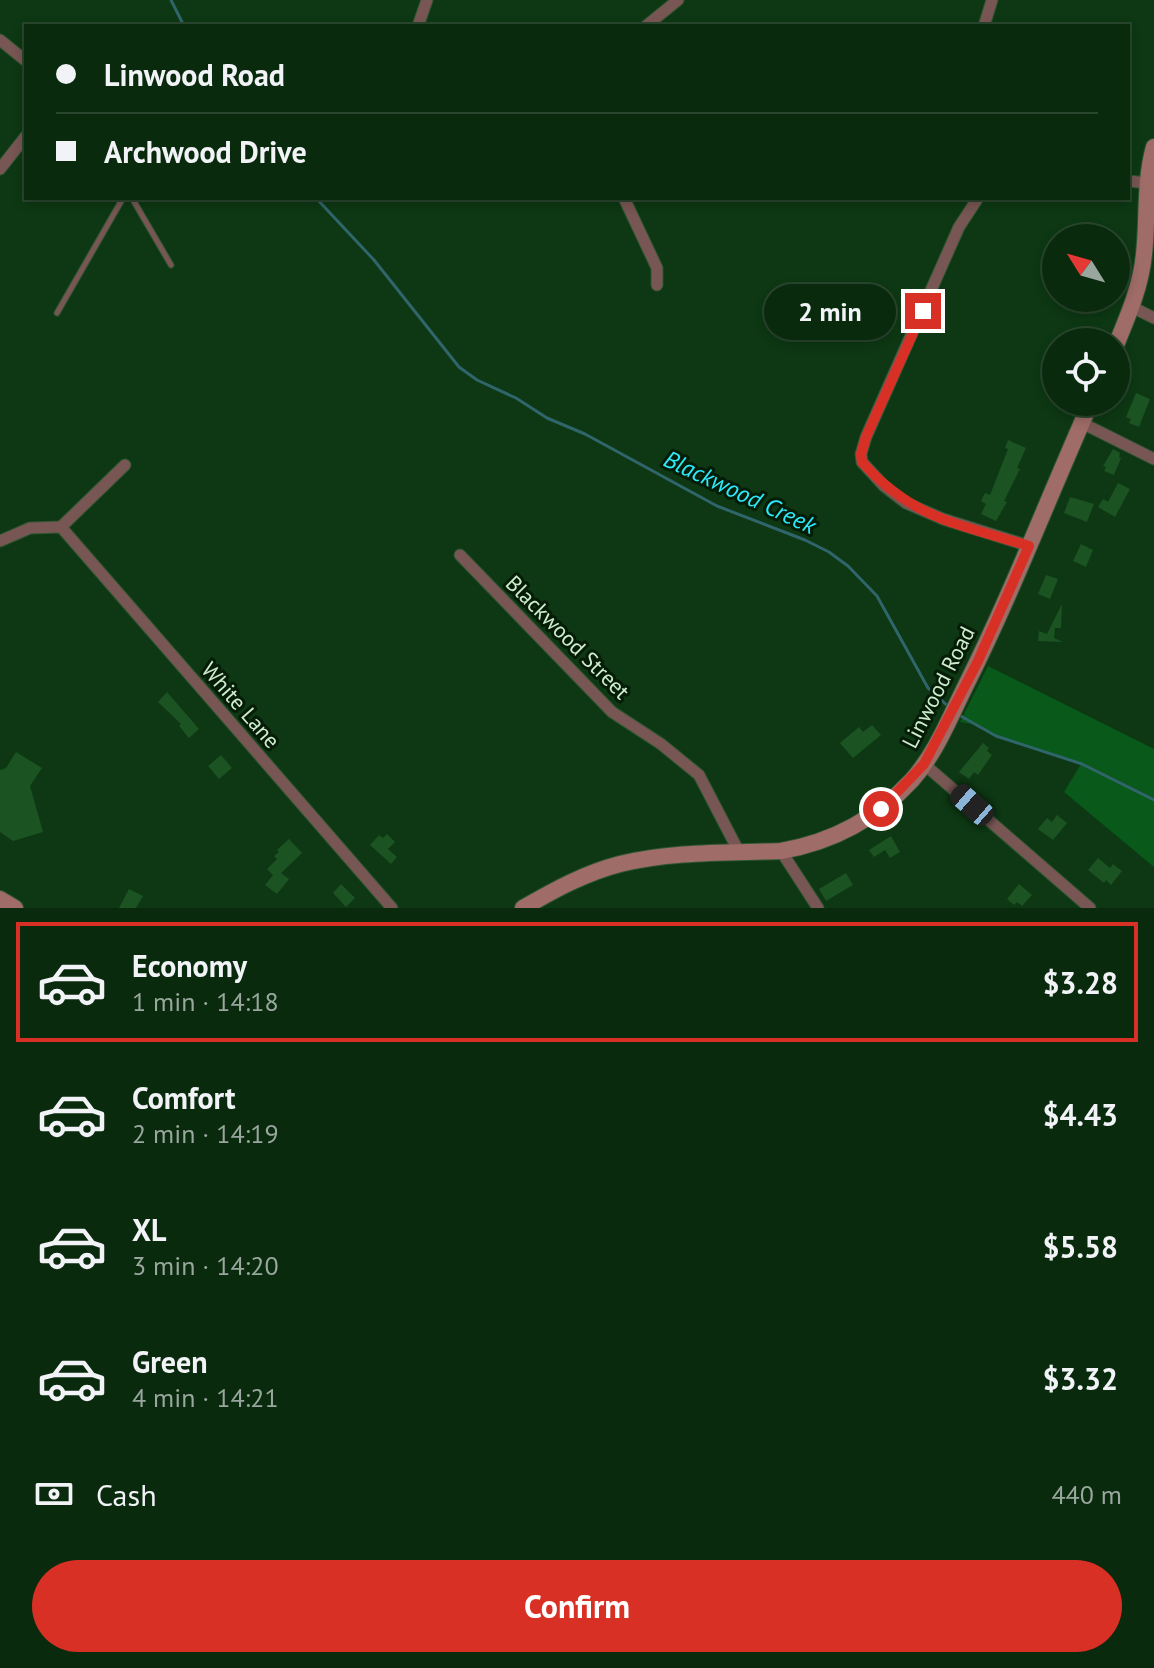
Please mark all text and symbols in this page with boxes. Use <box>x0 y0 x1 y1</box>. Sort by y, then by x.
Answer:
text: Linwood Road <box>104 55 285 94</box>
text: Archwood Drive <box>104 132 307 171</box>
north arrow <box>1042 224 1130 312</box>
map controls <box>1042 224 1130 416</box>
callout: 2 min <box>763 283 895 339</box>
route end <box>905 293 941 329</box>
text: 2 min <box>798 295 862 328</box>
button: locate <box>1042 328 1130 416</box>
water label: Blackwood Creek <box>659 443 822 541</box>
street label: Blackwood Street <box>500 569 636 705</box>
street label: Linwood Road <box>895 621 981 753</box>
street label: White Lane <box>196 656 286 754</box>
car <box>946 780 998 830</box>
route start <box>863 791 899 827</box>
icon: car <box>36 946 108 1018</box>
text: Economy <box>132 946 247 985</box>
text: $3.28 <box>1043 963 1118 1002</box>
text: 1 min · 14:18 <box>132 985 279 1018</box>
icon: car <box>36 1078 108 1150</box>
text: Comfort <box>132 1078 235 1117</box>
text: $4.43 <box>1043 1095 1118 1134</box>
text: 2 min · 14:19 <box>132 1117 279 1150</box>
icon: car <box>36 1210 108 1282</box>
text: XL <box>132 1210 166 1249</box>
text: $5.58 <box>1043 1227 1118 1266</box>
text: 3 min · 14:20 <box>132 1249 279 1282</box>
icon: car <box>36 1342 108 1414</box>
text: Green <box>132 1342 207 1381</box>
text: $3.32 <box>1043 1359 1118 1398</box>
text: 4 min · 14:21 <box>132 1381 279 1414</box>
icon: cash <box>32 1472 76 1516</box>
text: Cash <box>96 1475 157 1514</box>
text: 440 m <box>1051 1478 1122 1511</box>
button: Confirm <box>32 1560 1122 1652</box>

